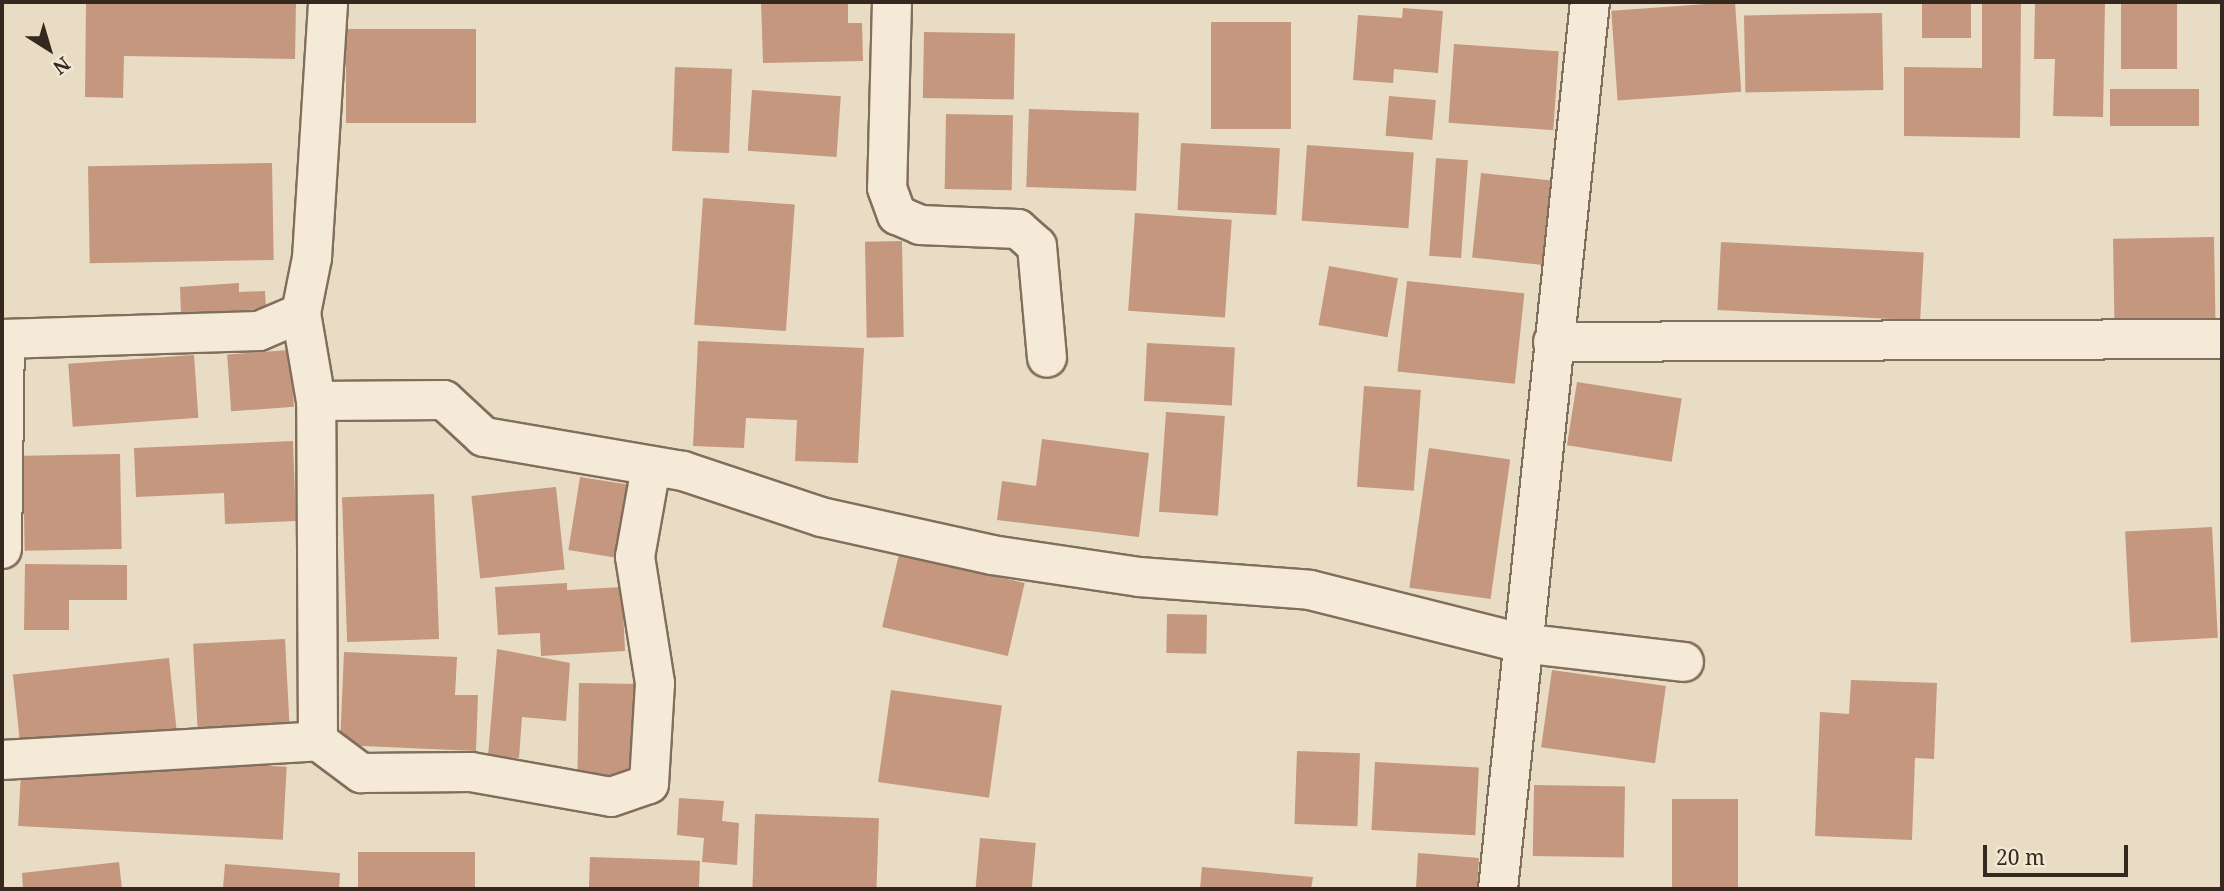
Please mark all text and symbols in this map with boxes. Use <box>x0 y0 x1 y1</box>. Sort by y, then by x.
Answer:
north arrow <box>14 14 84 84</box>
text: N <box>48 51 75 81</box>
scale bar <box>1986 832 2131 876</box>
text: 20 m <box>1996 843 2045 871</box>

